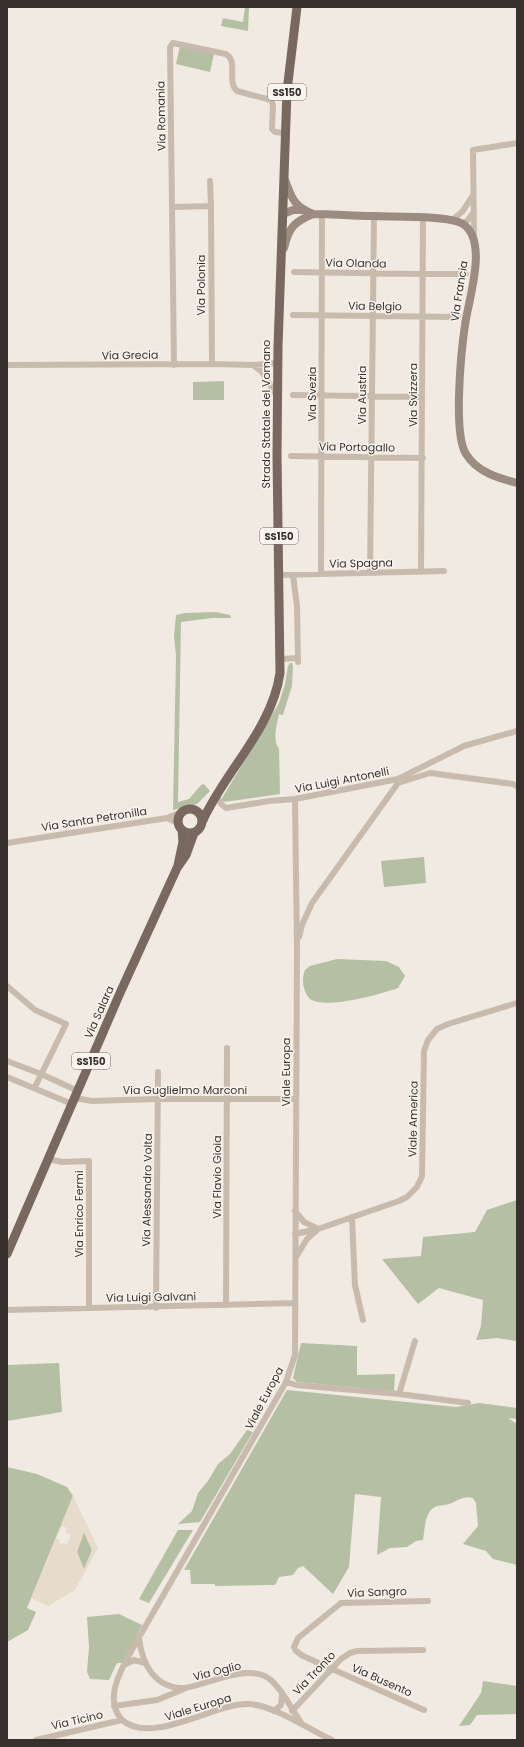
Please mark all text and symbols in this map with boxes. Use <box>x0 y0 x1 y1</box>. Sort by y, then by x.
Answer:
street label: Via Romania <box>152 81 170 151</box>
road number: SS150 <box>268 84 306 100</box>
street label: Via Olanda <box>325 254 387 272</box>
street label: Via Polonia <box>193 255 209 315</box>
street label: Via Francia <box>446 259 472 323</box>
street label: Via Belgio <box>348 298 402 314</box>
street label: Strada Statale del Vomano <box>258 340 274 488</box>
street label: Via Grecia <box>101 347 159 363</box>
street label: Via Svizzera <box>405 363 421 427</box>
street label: Via Svezia <box>304 366 320 422</box>
street label: Via Austria <box>354 366 370 424</box>
street label: Via Portogallo <box>319 438 395 456</box>
road number: SS150 <box>260 528 298 544</box>
street label: Via Spagna <box>329 554 393 572</box>
street label: Via Luigi Antonelli <box>294 763 391 797</box>
street label: Via Santa Petronilla <box>40 803 148 835</box>
street label: Via Salara <box>80 983 118 1041</box>
street label: Viale Europa <box>278 1038 294 1106</box>
road number: SS150 <box>72 1053 110 1069</box>
street label: Viale America <box>404 1081 422 1157</box>
street label: Via Guglielmo Marconi <box>123 1082 247 1098</box>
street label: Via Alessandro Volta <box>138 1133 156 1247</box>
street label: Via Flavio Gioia <box>209 1135 225 1219</box>
street label: Via Enrico Fermi <box>71 1170 87 1258</box>
street label: Via Luigi Galvani <box>106 1288 196 1306</box>
street label: Viale Europa <box>241 1364 287 1432</box>
street label: Via Sangro <box>347 1583 407 1601</box>
street label: Via Tronto <box>289 1647 339 1699</box>
street label: Via Oglio <box>191 1657 243 1685</box>
street label: Via Busento <box>349 1659 415 1701</box>
street label: Viale Europa <box>163 1689 233 1725</box>
street label: Via Ticino <box>50 1706 104 1734</box>

